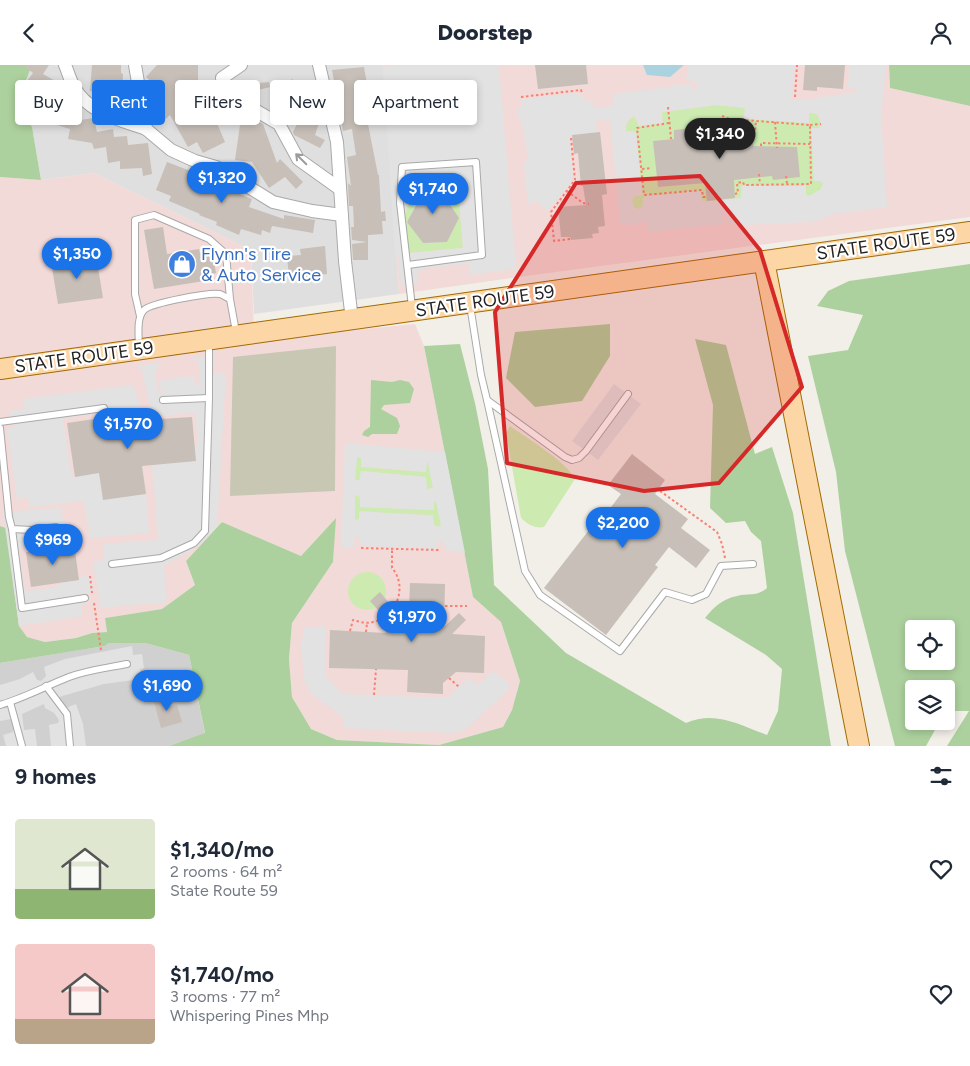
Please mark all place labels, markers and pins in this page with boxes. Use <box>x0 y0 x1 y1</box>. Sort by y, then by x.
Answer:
pin: $1,340 <box>679 117 761 160</box>
pin: $1,320 <box>181 161 263 204</box>
pin: $1,740 <box>392 173 474 215</box>
pin: $1,350 <box>36 237 118 280</box>
place label: Flynn's Tire & Auto Service <box>201 243 321 286</box>
shop icon: Flynn's Tire & Auto Service <box>167 249 197 279</box>
pin: $1,570 <box>87 407 169 450</box>
pin: $2,200 <box>582 507 664 549</box>
pin: $969 <box>23 523 83 566</box>
pin: $1,970 <box>371 601 453 643</box>
pin: $1,690 <box>126 669 208 712</box>

